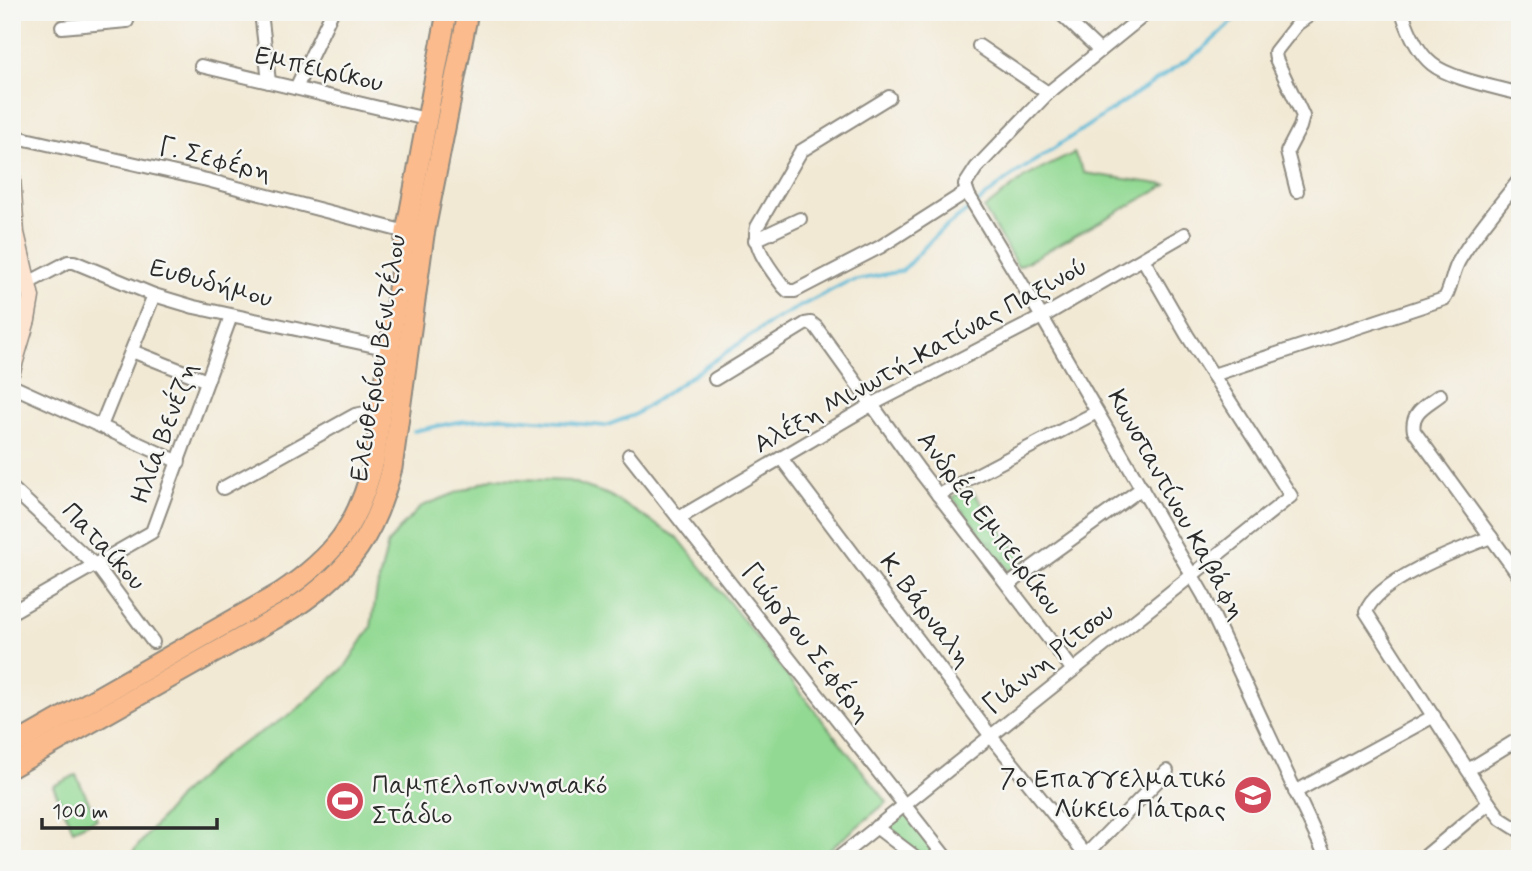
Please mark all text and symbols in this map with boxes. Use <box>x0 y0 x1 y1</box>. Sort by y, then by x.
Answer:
street label: Εμπειρίκου <box>252 39 386 101</box>
street label: Γ. Σεφέρη <box>155 130 275 190</box>
street label: Ελευθερίου Βενιζέλου <box>343 232 415 484</box>
street label: Αλέξη Μινωτή-Κατίνας Παξινού <box>748 250 1094 462</box>
street label: Ευθυδήμου <box>146 251 276 317</box>
street label: Ηλία Βενέζη <box>124 357 206 509</box>
street label: Κωνσταντίνου Καβάφη <box>1098 384 1254 626</box>
street label: Ανδρέα Εμπειρίκου <box>908 425 1070 623</box>
street label: Παταίκου <box>53 496 153 598</box>
street label: Κ. Βάρναλη <box>871 547 979 675</box>
street label: Γιώργου Σεφέρη <box>733 556 879 730</box>
street label: Γιάννη Ρίτσου <box>976 595 1122 723</box>
place label: 7ο Επαγγελματικό Λύκειο Πάτρας <box>1000 763 1226 827</box>
place label: Παμπελοποννησιακό Στάδιο <box>372 769 607 833</box>
school or university icon: 7ο Επαγγελματικό Λύκειο Πάτρας <box>1232 774 1274 816</box>
sports icon: Παμπελοποννησιακό Στάδιο <box>324 780 366 822</box>
scale bar <box>42 787 217 831</box>
text: 100 m <box>52 798 108 826</box>

